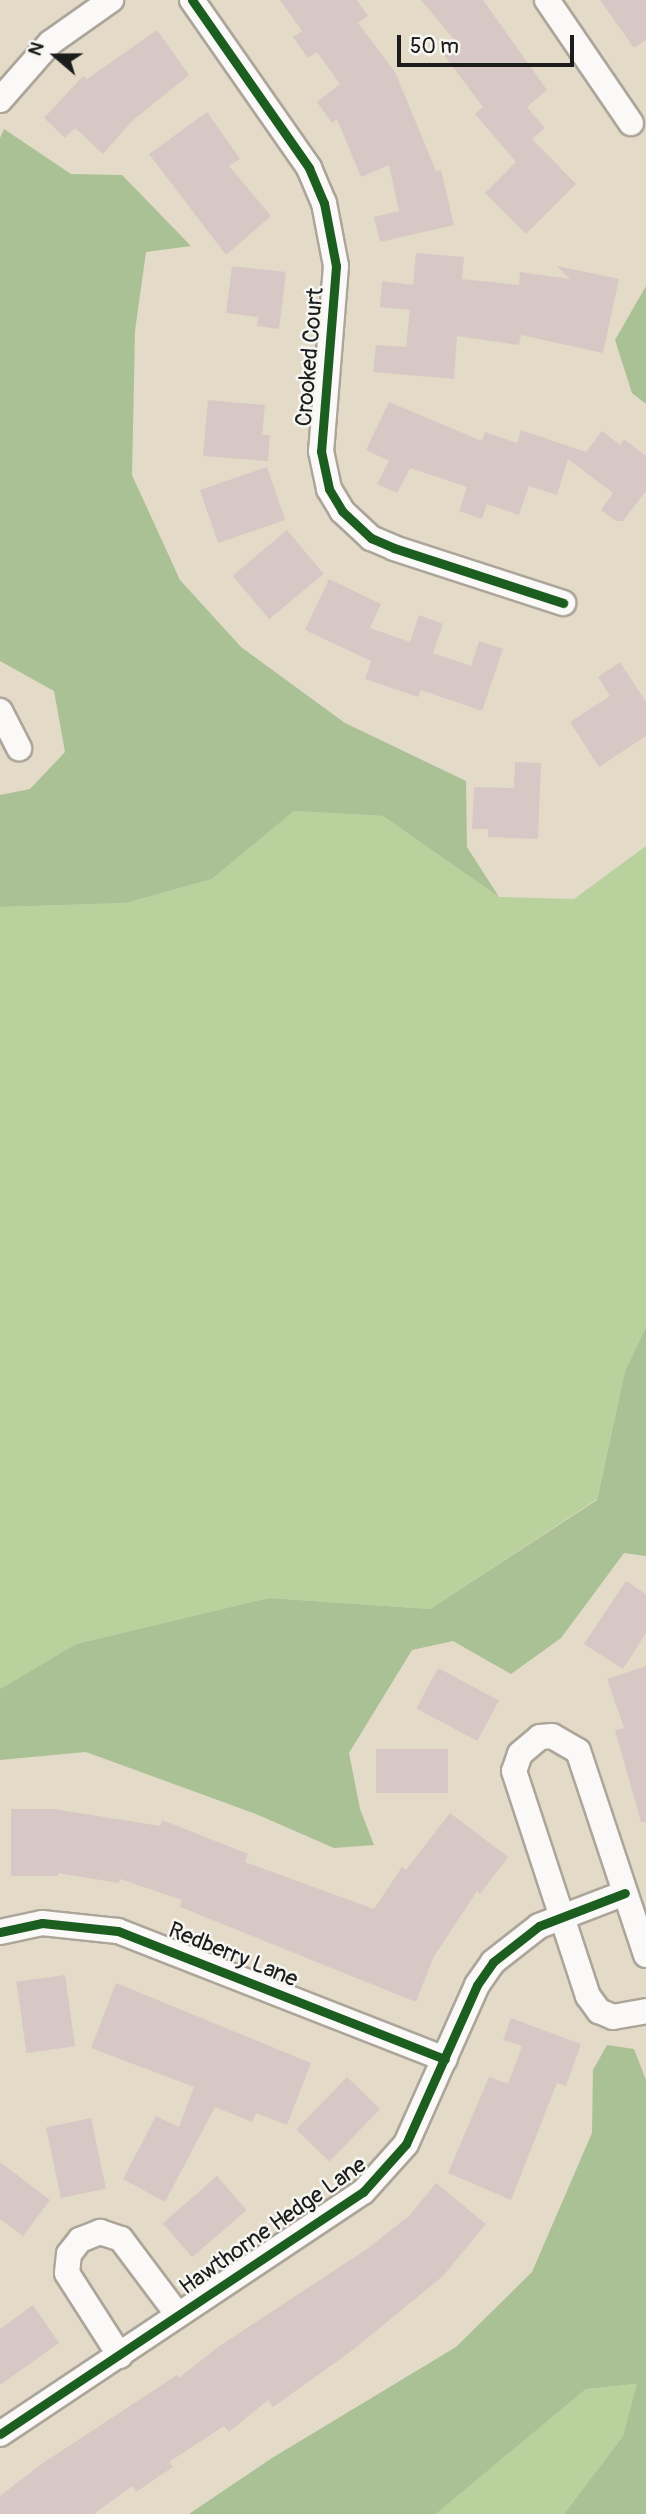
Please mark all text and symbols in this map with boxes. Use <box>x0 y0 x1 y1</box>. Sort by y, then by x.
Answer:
north arrow <box>21 21 91 91</box>
scale bar <box>401 21 578 65</box>
text: 50 m <box>410 33 459 60</box>
text: N <box>23 39 50 59</box>
street label: Crooked Court <box>290 286 330 428</box>
street label: Redberry Lane <box>164 1917 302 1993</box>
street label: Hawthorne Hedge Lane <box>174 2151 372 2301</box>

